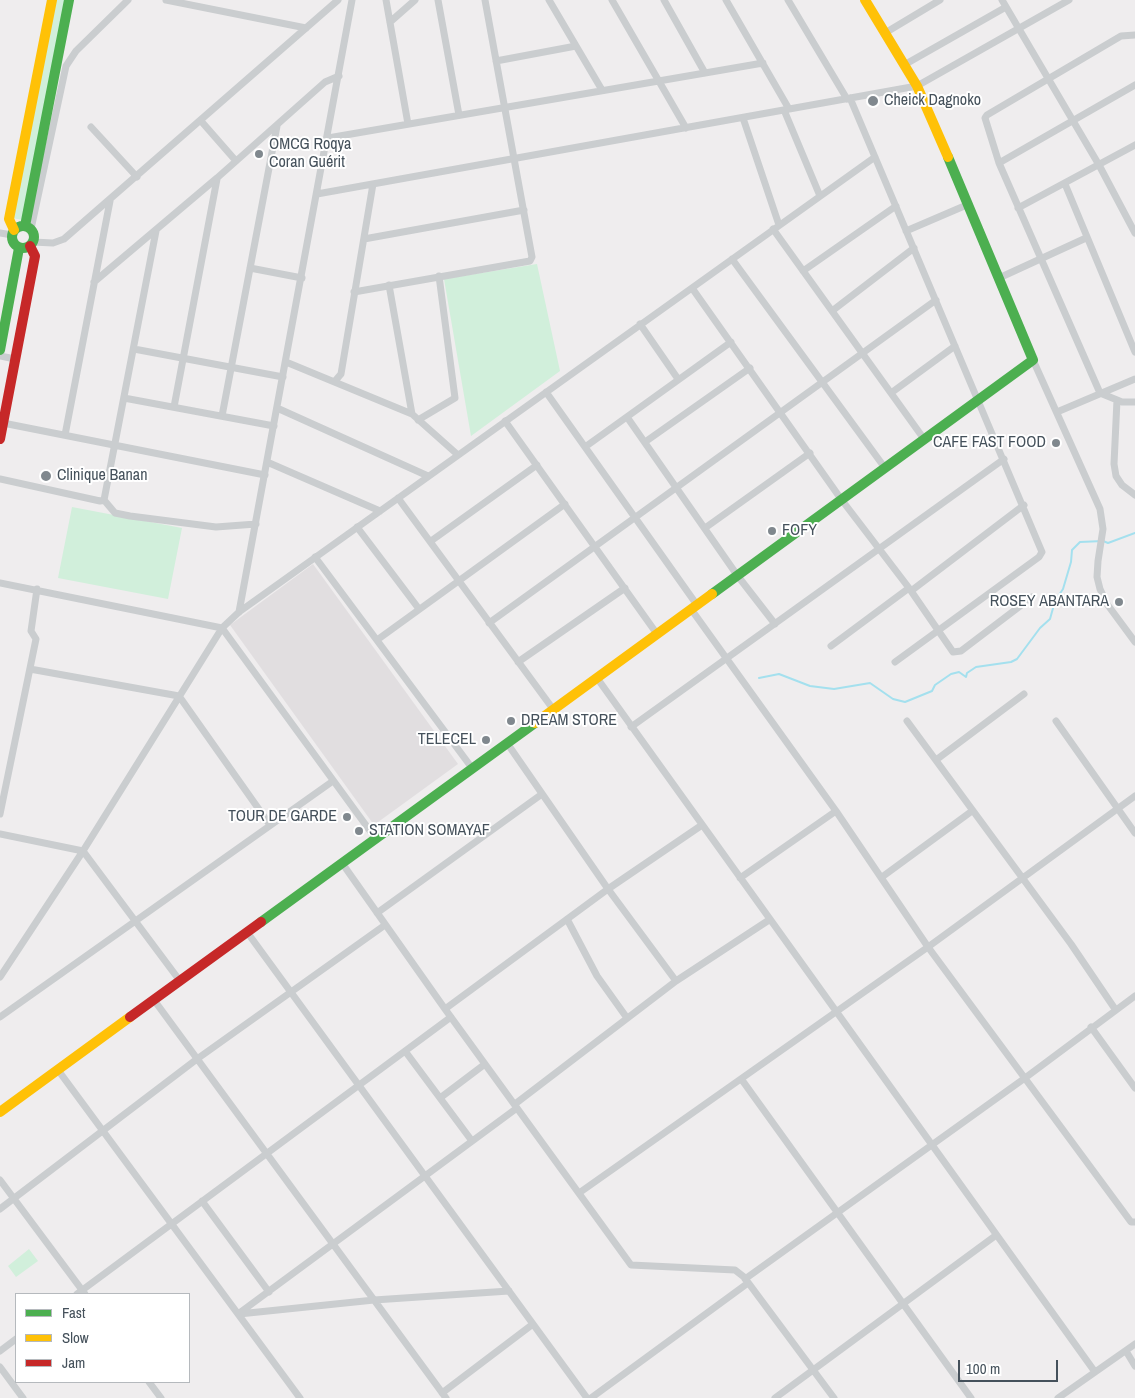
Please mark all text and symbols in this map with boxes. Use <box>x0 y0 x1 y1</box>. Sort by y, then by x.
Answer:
place label: Cheick Dagnoko <box>884 91 981 111</box>
marker: Cheick Dagnoko <box>866 94 880 108</box>
place label: OMCG Roqya Coran Guérit <box>269 135 351 173</box>
marker: OMCG Roqya Coran Guérit <box>253 148 265 160</box>
place label: CAFE FAST FOOD <box>933 433 1046 453</box>
marker: CAFE FAST FOOD <box>1050 437 1062 449</box>
place label: Clinique Banan <box>57 466 147 486</box>
marker: Clinique Banan <box>39 469 53 483</box>
place label: FOFY <box>782 521 817 541</box>
marker: FOFY <box>766 525 778 537</box>
place label: ROSEY ABANTARA <box>990 592 1109 612</box>
marker: ROSEY ABANTARA <box>1113 596 1125 608</box>
place label: DREAM STORE <box>521 711 617 731</box>
marker: DREAM STORE <box>505 715 517 727</box>
place label: TELECEL <box>418 730 476 750</box>
marker: TELECEL <box>480 734 492 746</box>
place label: TOUR DE GARDE <box>228 807 337 827</box>
marker: TOUR DE GARDE <box>341 811 353 823</box>
place label: STATION SOMAYAF <box>369 821 490 841</box>
marker: STATION SOMAYAF <box>353 825 365 837</box>
legend <box>15 1293 190 1383</box>
text: Fast <box>62 1302 85 1323</box>
text: Slow <box>62 1327 89 1348</box>
scale bar <box>960 1350 1060 1382</box>
text: Jam <box>62 1352 85 1373</box>
text: 100 m <box>966 1358 1000 1379</box>

